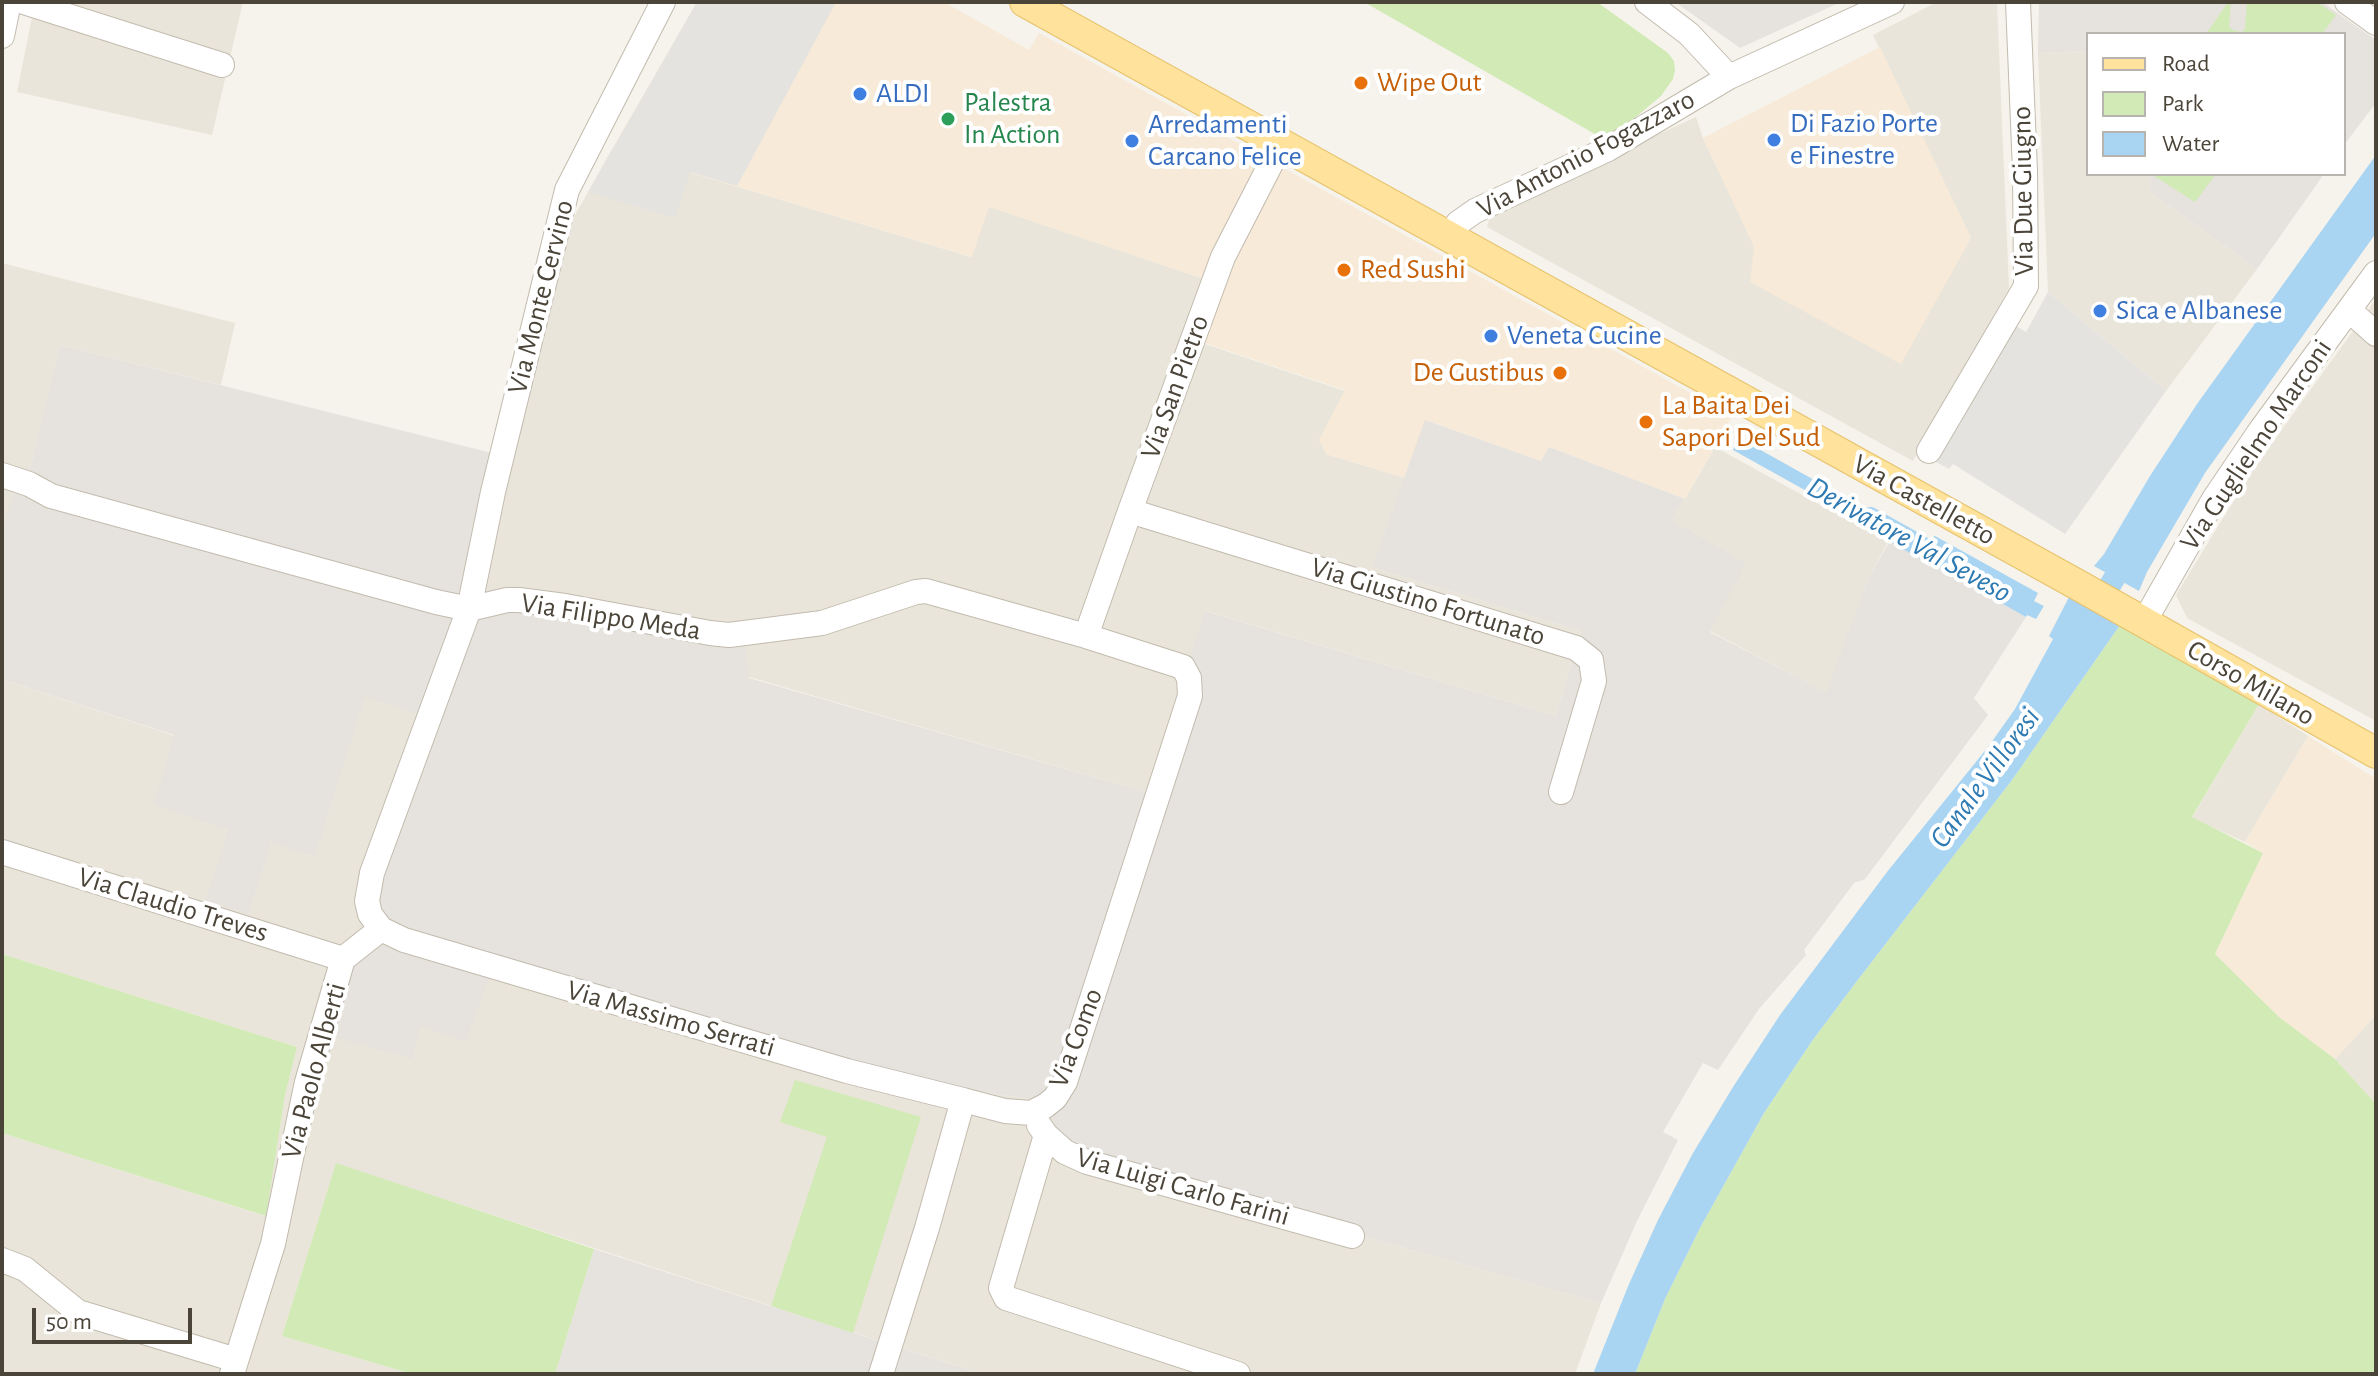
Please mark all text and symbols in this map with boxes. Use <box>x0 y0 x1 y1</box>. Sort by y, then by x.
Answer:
legend <box>2086 32 2346 176</box>
text: Road <box>2162 52 2210 76</box>
place label: Wipe Out <box>1377 66 1482 100</box>
marker: Wipe Out <box>1352 74 1370 92</box>
place label: ALDI <box>876 77 929 111</box>
street label: Via Antonio Fogazzaro <box>1471 82 1701 226</box>
marker: ALDI <box>851 85 869 103</box>
place label: Palestra In Action <box>964 86 1060 152</box>
text: Park <box>2162 92 2203 116</box>
street label: Via Due Giugno <box>2005 106 2041 276</box>
place label: Di Fazio Porte e Finestre <box>1790 107 1938 173</box>
place label: Arredamenti Carcano Felice <box>1148 108 1302 174</box>
marker: Palestra In Action <box>939 110 957 128</box>
marker: Di Fazio Porte e Finestre <box>1765 131 1783 149</box>
marker: Arredamenti Carcano Felice <box>1123 132 1141 150</box>
text: Water <box>2162 132 2219 156</box>
street label: Via Monte Cervino <box>501 197 581 397</box>
place label: Red Sushi <box>1360 253 1466 287</box>
marker: Red Sushi <box>1335 261 1353 279</box>
place label: Sica e Albanese <box>2116 294 2282 328</box>
marker: Sica e Albanese <box>2091 302 2109 320</box>
street label: Via San Pietro <box>1133 311 1217 463</box>
place label: Veneta Cucine <box>1507 319 1662 353</box>
marker: Veneta Cucine <box>1482 327 1500 345</box>
street label: Via Guglielmo Marconi <box>2173 333 2339 557</box>
place label: De Gustibus <box>1413 356 1544 390</box>
marker: De Gustibus <box>1551 364 1569 382</box>
place label: La Baita Dei Sapori Del Sud <box>1662 389 1820 455</box>
marker: La Baita Dei Sapori Del Sud <box>1637 413 1655 431</box>
street label: Via Castelletto <box>1847 447 2001 553</box>
water label: Derivatore Val Seveso <box>1801 469 2017 611</box>
street label: Via Giustino Fortunato <box>1307 550 1549 654</box>
street label: Via Filippo Meda <box>519 586 703 648</box>
street label: Corso Milano <box>2181 633 2321 733</box>
water label: Canale Villoresi <box>1922 701 2048 855</box>
street label: Via Claudio Treves <box>74 860 272 950</box>
street label: Via Massimo Serrati <box>563 973 779 1065</box>
street label: Via Paolo Alberti <box>274 979 354 1163</box>
street label: Via Como <box>1042 984 1110 1092</box>
street label: Via Luigi Carlo Farini <box>1072 1140 1294 1234</box>
scale bar <box>36 1292 196 1342</box>
text: 50 m <box>46 1310 92 1334</box>

